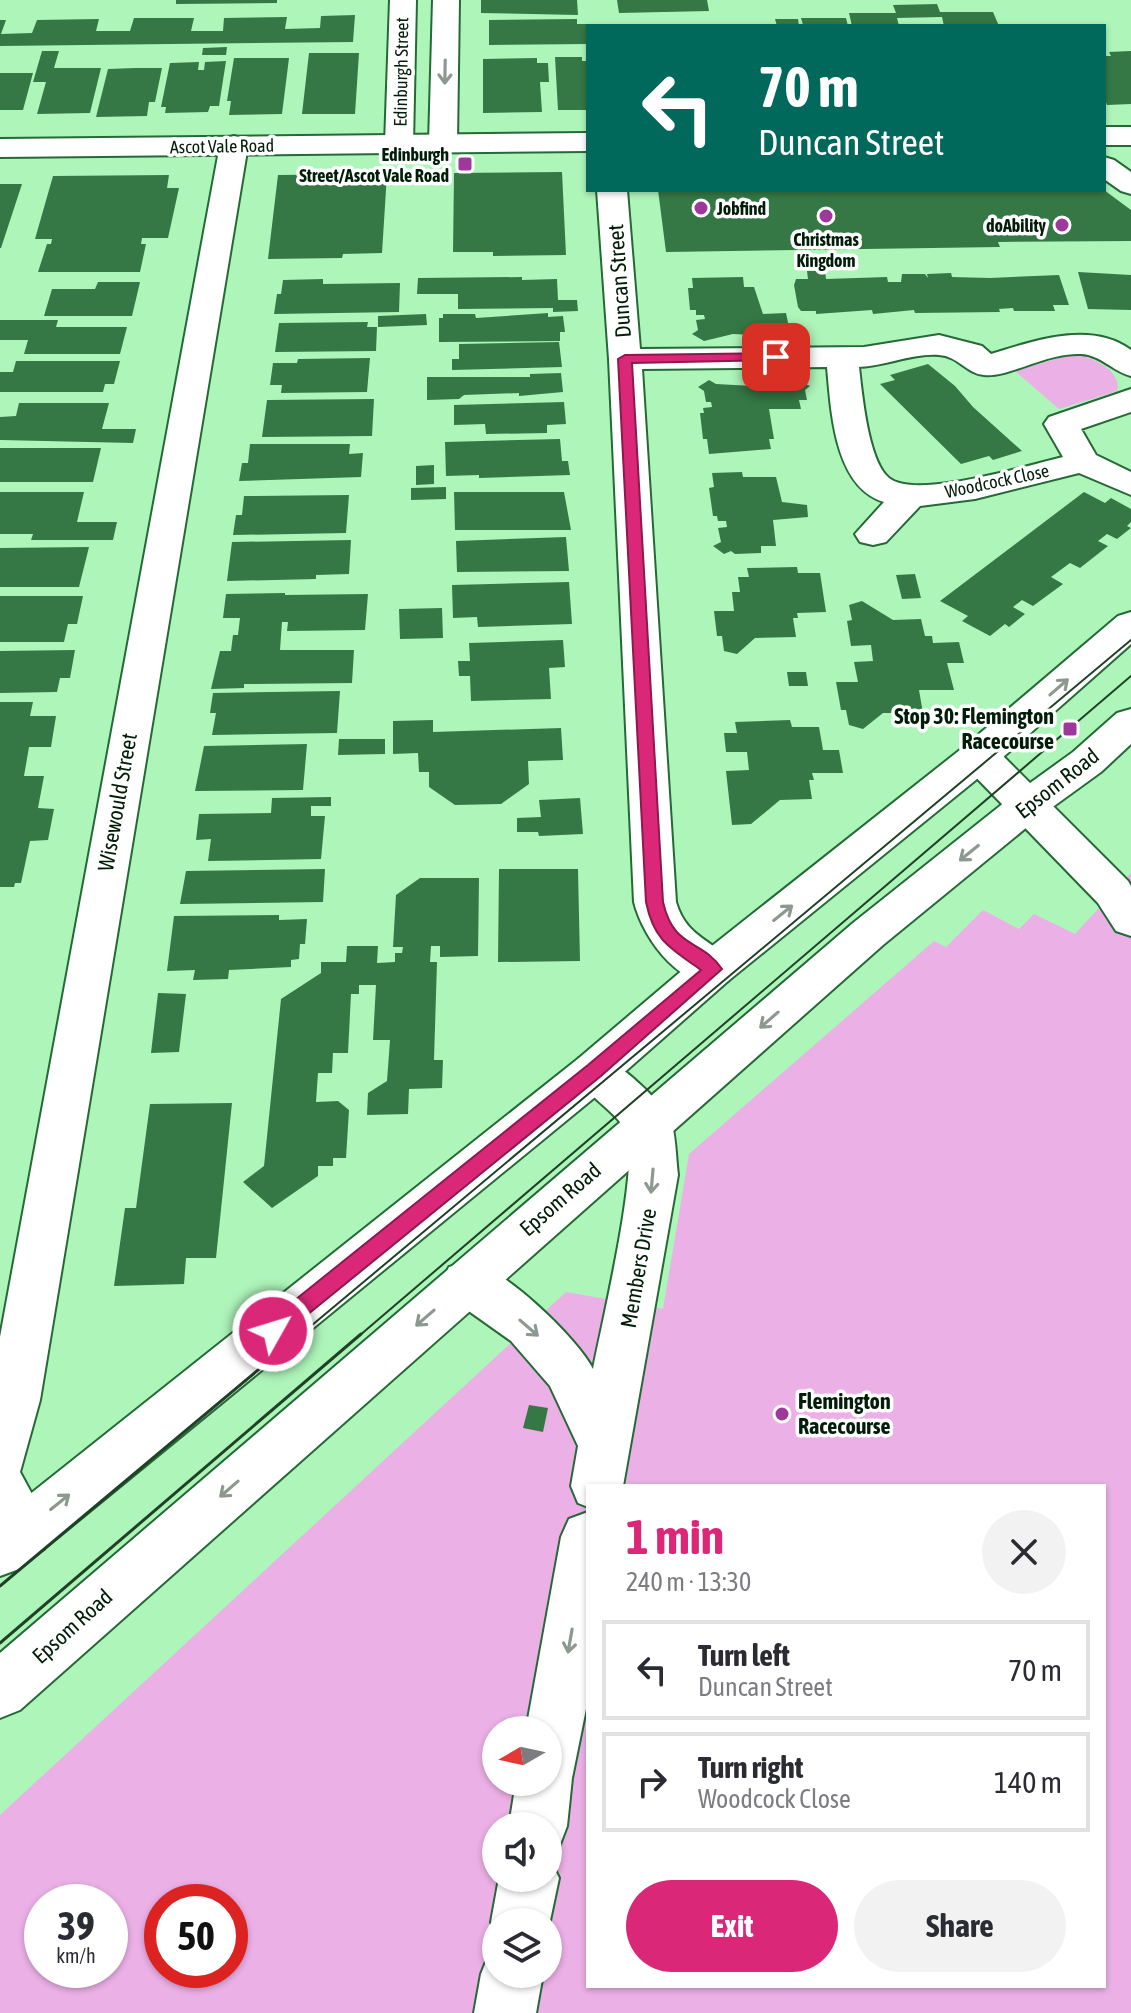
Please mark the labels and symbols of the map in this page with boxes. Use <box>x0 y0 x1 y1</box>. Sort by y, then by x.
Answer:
street label: Edinburgh Street <box>390 17 412 127</box>
one-way arrow <box>437 58 452 85</box>
street label: Ascot Vale Road <box>170 135 274 157</box>
place label: Edinburgh Street/Ascot Vale Road <box>299 144 449 186</box>
marker: Edinburgh Street/Ascot Vale Road <box>456 155 474 173</box>
place label: Jobfind <box>716 198 766 219</box>
marker: Jobfind <box>692 199 710 217</box>
marker: Christmas Kingdom <box>817 207 835 225</box>
place label: doAbility <box>986 215 1047 236</box>
marker: doAbility <box>1053 216 1071 234</box>
street label: Duncan Street <box>602 223 636 339</box>
place label: Christmas Kingdom <box>793 229 859 271</box>
pin <box>742 323 810 391</box>
street label: Woodcock Close <box>943 460 1051 502</box>
one-way arrow <box>1049 678 1069 696</box>
place label: Stop 30: Flemington Racecourse <box>894 703 1054 754</box>
marker: Stop 30: Flemington Racecourse <box>1061 720 1079 738</box>
street label: Wisewould Street <box>92 731 142 873</box>
street label: Epsom Road <box>1010 742 1104 824</box>
one-way arrow <box>959 844 980 862</box>
one-way arrow <box>772 905 793 922</box>
one-way arrow <box>760 1011 780 1029</box>
street label: Epsom Road <box>514 1157 606 1241</box>
one-way arrow <box>644 1167 659 1194</box>
street label: Members Drive <box>615 1206 661 1330</box>
position arrow <box>231 1289 315 1373</box>
one-way arrow <box>415 1309 435 1327</box>
one-way arrow <box>518 1319 538 1337</box>
place label: Flemington Racecourse <box>798 1388 891 1439</box>
marker: Flemington Racecourse <box>773 1405 791 1423</box>
one-way arrow <box>219 1480 239 1498</box>
one-way arrow <box>50 1493 70 1511</box>
street label: Epsom Road <box>27 1583 117 1669</box>
one-way arrow <box>561 1628 576 1653</box>
north arrow <box>482 1716 562 1796</box>
speed limit sign: 50 <box>144 1884 248 1988</box>

